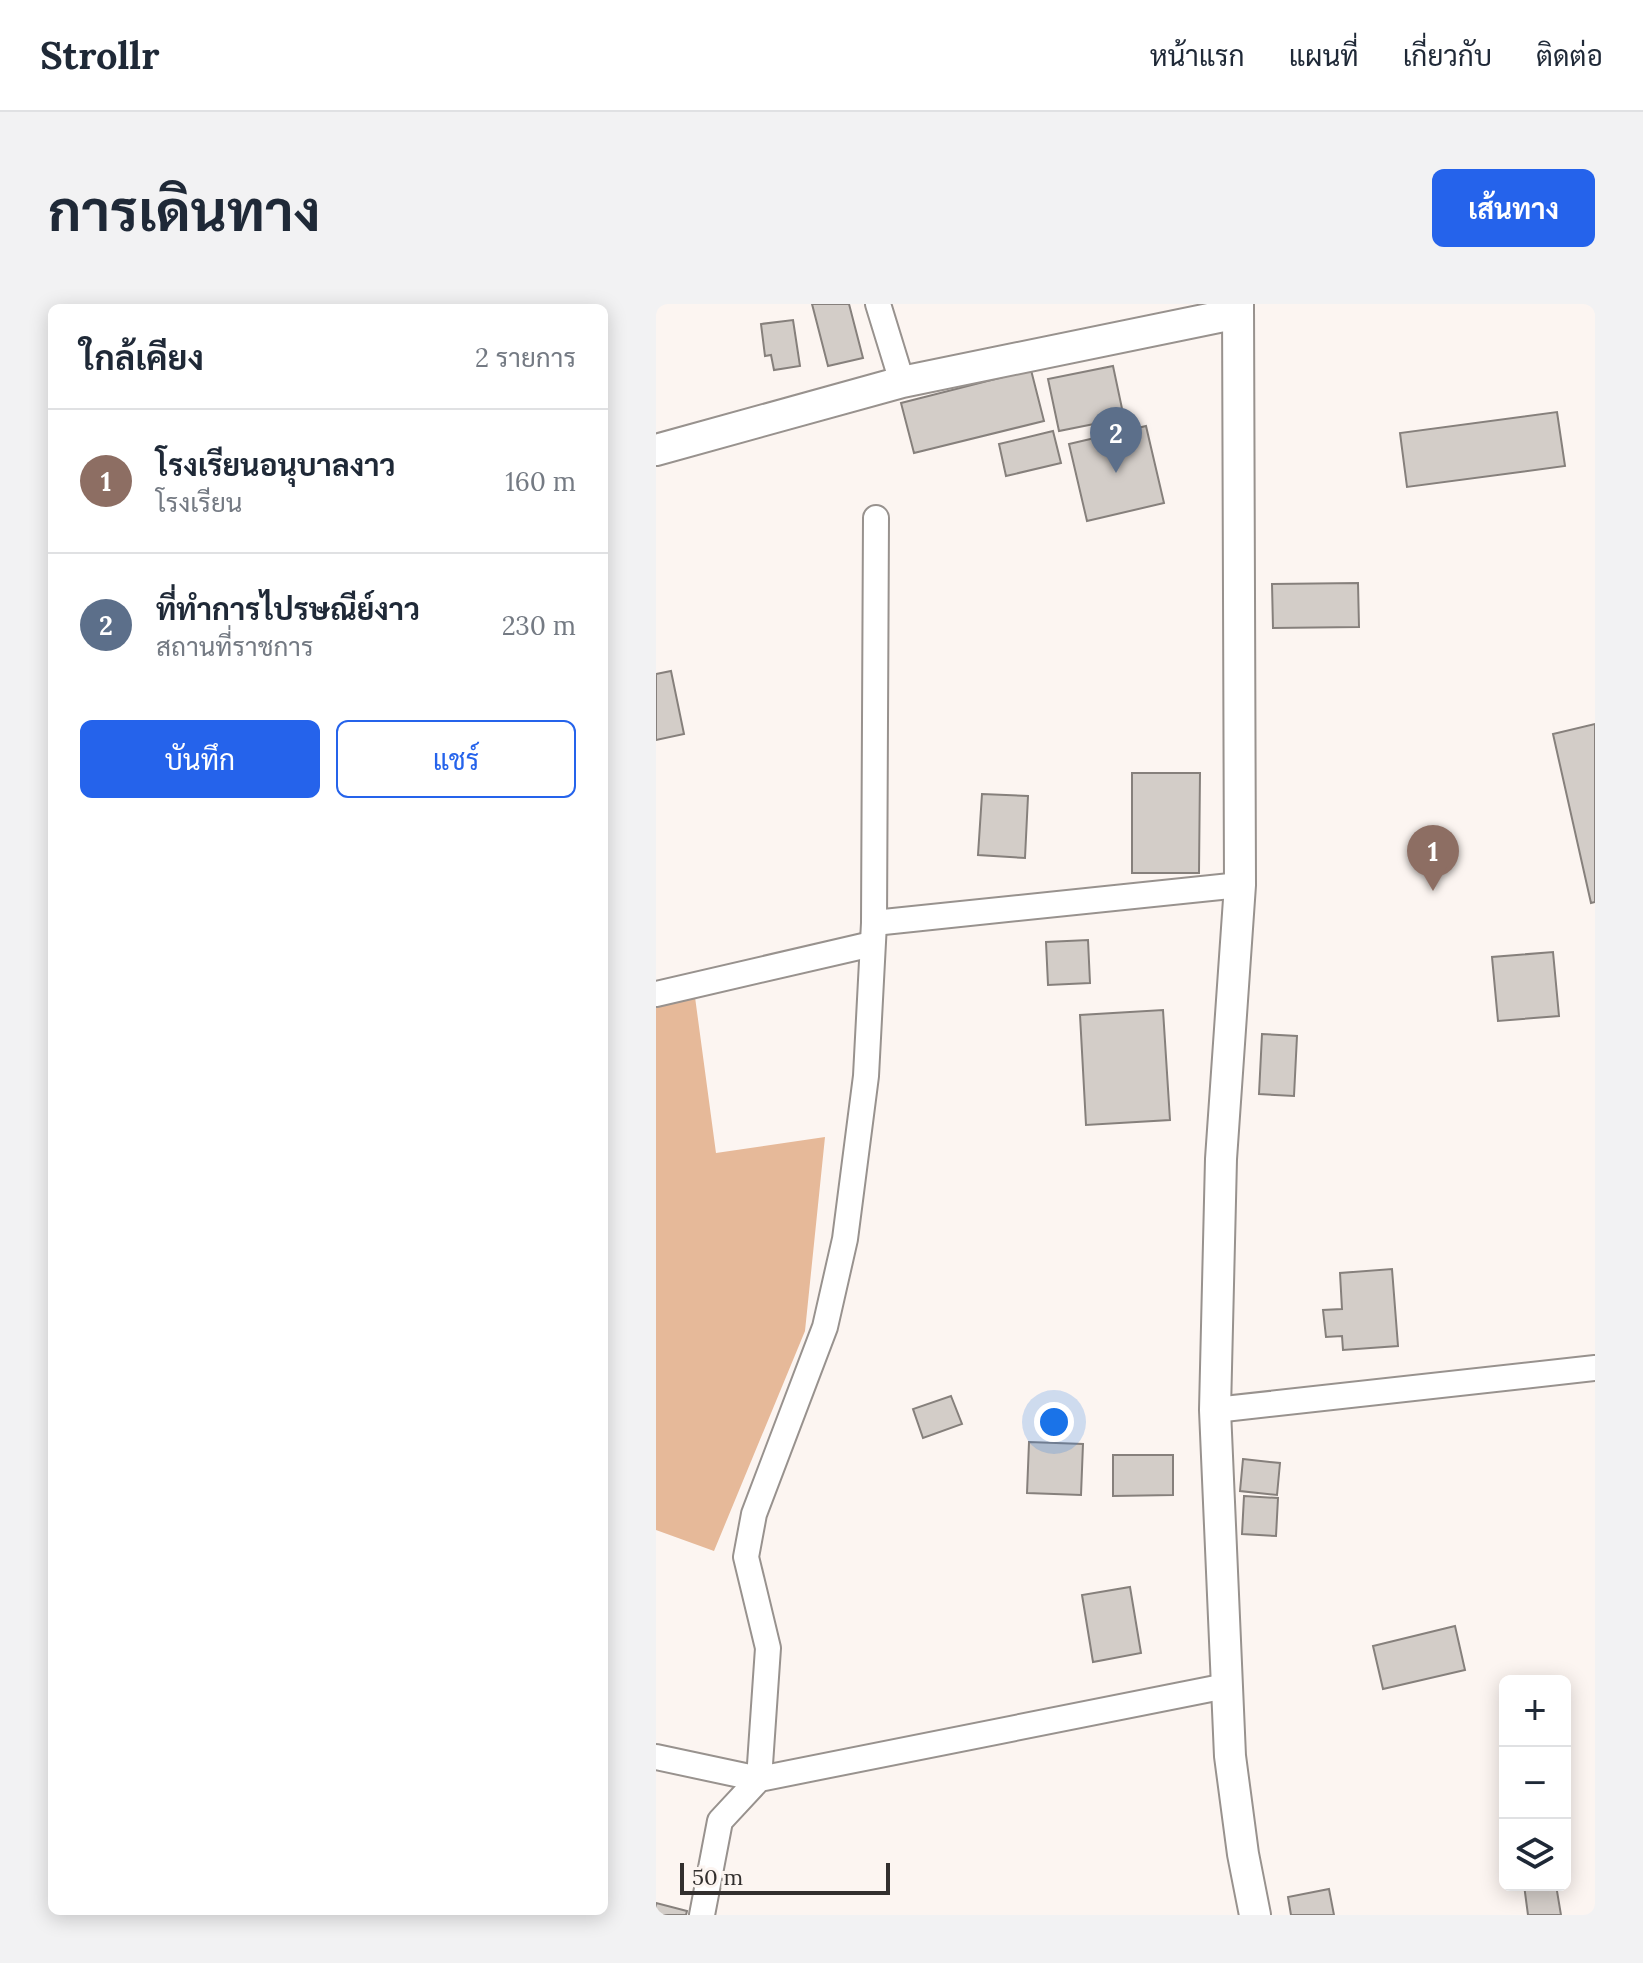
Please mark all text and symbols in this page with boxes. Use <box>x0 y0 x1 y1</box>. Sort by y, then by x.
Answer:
text: Strollr <box>40 31 159 79</box>
text: หน้าแรก <box>1150 38 1245 74</box>
text: แผนที่ <box>1289 38 1359 74</box>
text: เกี่ยวกับ <box>1403 38 1492 74</box>
text: ติดต่อ <box>1536 38 1603 74</box>
button: เส้นทาง <box>1432 169 1595 247</box>
text: การเดินทาง <box>48 175 320 246</box>
text: ใกล้เคียง <box>80 336 204 379</box>
text: 2 รายการ <box>475 341 576 374</box>
pin: 2 <box>1090 407 1142 473</box>
text: โรงเรียนอนุบาลงาว <box>156 446 396 484</box>
text: 1 <box>101 465 111 498</box>
text: 160 m <box>505 465 576 498</box>
text: โรงเรียน <box>156 486 242 519</box>
text: ที่ทำการไปรษณีย์งาว <box>156 590 420 628</box>
text: 2 <box>99 609 113 642</box>
text: 230 m <box>502 609 576 642</box>
text: สถานที่ราชการ <box>156 630 314 663</box>
button: บันทึก <box>80 720 320 798</box>
button: แชร์ <box>336 720 576 798</box>
pin: 1 <box>1407 825 1459 891</box>
your location <box>1034 1402 1074 1442</box>
map controls <box>1499 1675 1571 1891</box>
button: + <box>1499 1675 1571 1747</box>
button: − <box>1499 1747 1571 1819</box>
button: layers <box>1499 1819 1571 1891</box>
scale bar <box>680 1859 890 1895</box>
text: 50 m <box>692 1863 743 1891</box>

